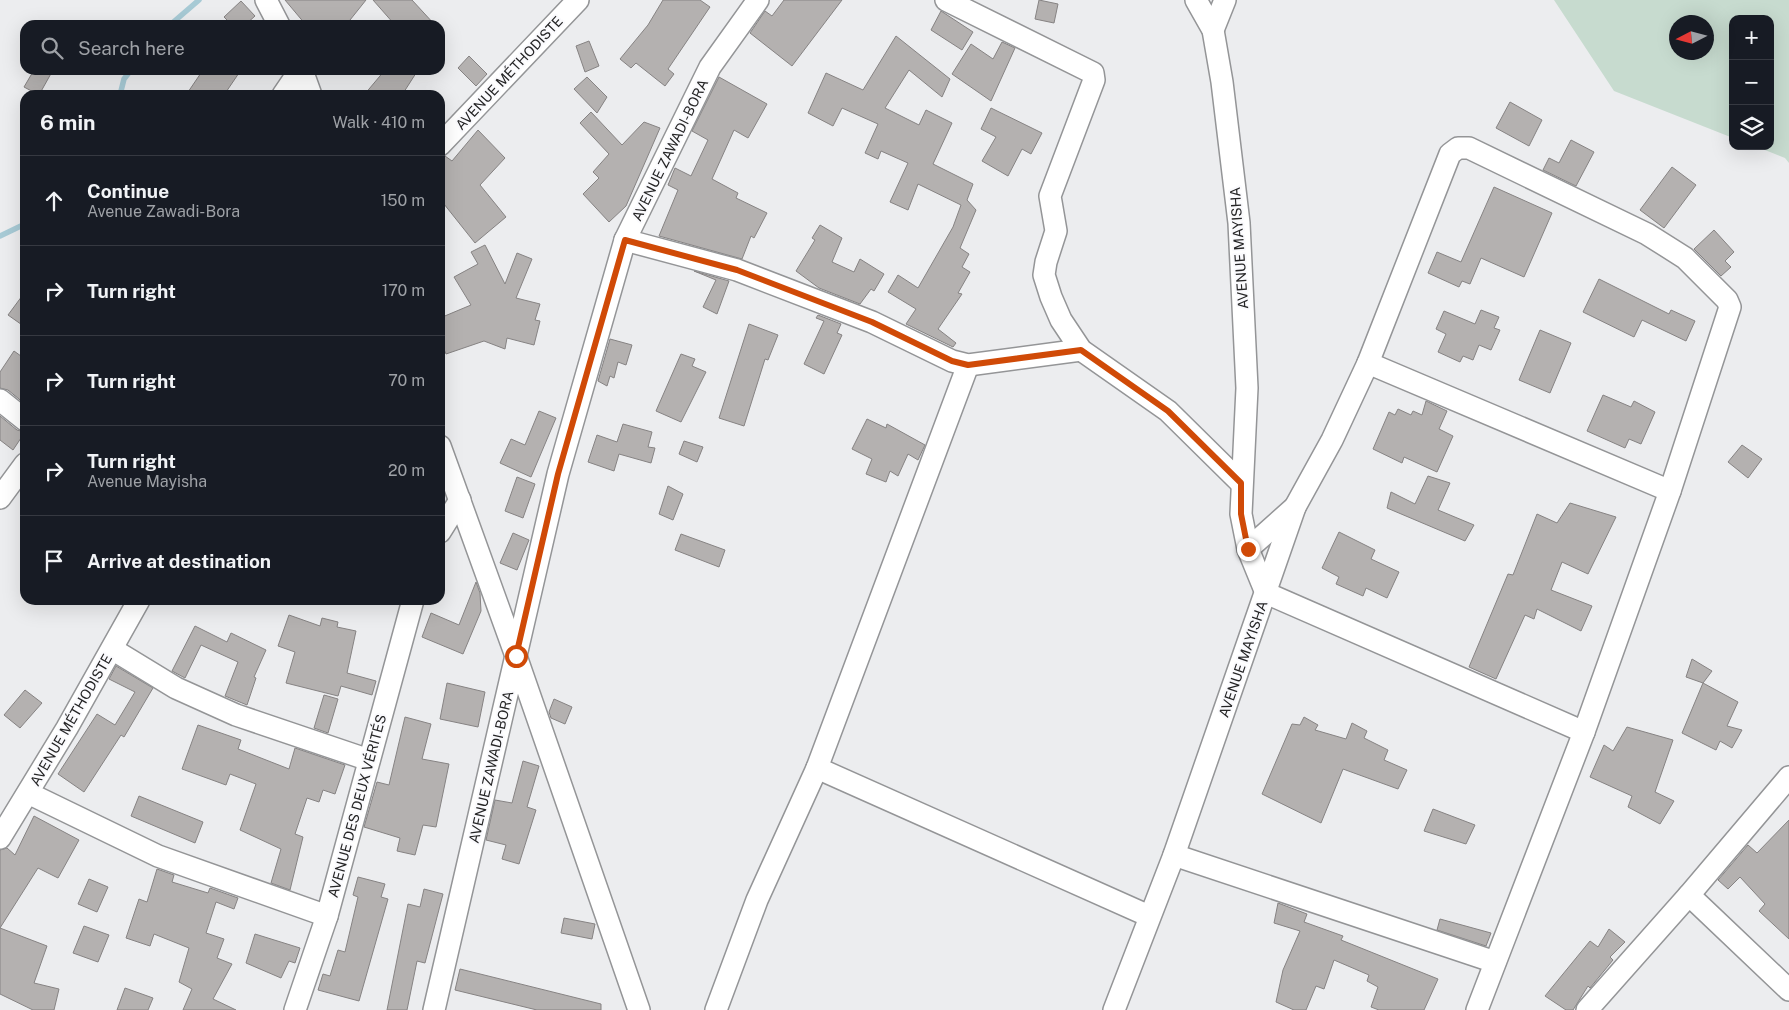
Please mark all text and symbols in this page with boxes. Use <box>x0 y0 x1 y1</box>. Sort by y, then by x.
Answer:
street label: AVENUE MÉTHODISTE <box>451 12 566 133</box>
north arrow <box>1669 15 1714 60</box>
map controls <box>1729 15 1774 150</box>
button: + <box>1729 15 1774 60</box>
search box <box>20 20 445 75</box>
icon: search <box>38 34 66 62</box>
text: Search here <box>78 37 185 59</box>
button: − <box>1729 60 1774 105</box>
street label: AVENUE ZAWADI-BORA <box>629 76 711 224</box>
button: layers <box>1729 105 1774 150</box>
text: 6 min <box>40 110 96 135</box>
text: Walk · 410 m <box>332 113 425 132</box>
text: Continue <box>87 180 169 202</box>
street label: AVENUE MAYISHA <box>1227 186 1251 310</box>
icon: ahead <box>40 187 68 215</box>
text: 150 m <box>381 191 425 210</box>
text: Avenue Zawadi-Bora <box>87 202 240 221</box>
icon: right <box>40 277 68 305</box>
text: Turn right <box>87 280 176 302</box>
text: 170 m <box>382 281 425 300</box>
icon: right <box>40 367 68 395</box>
text: Turn right <box>87 370 176 392</box>
text: 70 m <box>388 371 425 390</box>
text: Turn right <box>87 450 176 472</box>
icon: right <box>40 457 68 485</box>
text: 20 m <box>388 461 425 480</box>
text: Avenue Mayisha <box>87 472 207 491</box>
route end <box>1237 538 1260 561</box>
icon: arrive <box>40 547 68 575</box>
text: Arrive at destination <box>87 550 271 572</box>
street label: AVENUE MAYISHA <box>1215 598 1271 720</box>
route start <box>505 645 528 668</box>
street label: AVENUE MÉTHODISTE <box>26 651 115 789</box>
street label: AVENUE ZAWADI-BORA <box>466 689 516 845</box>
street label: AVENUE DES DEUX VÉRITÉS <box>324 712 389 899</box>

